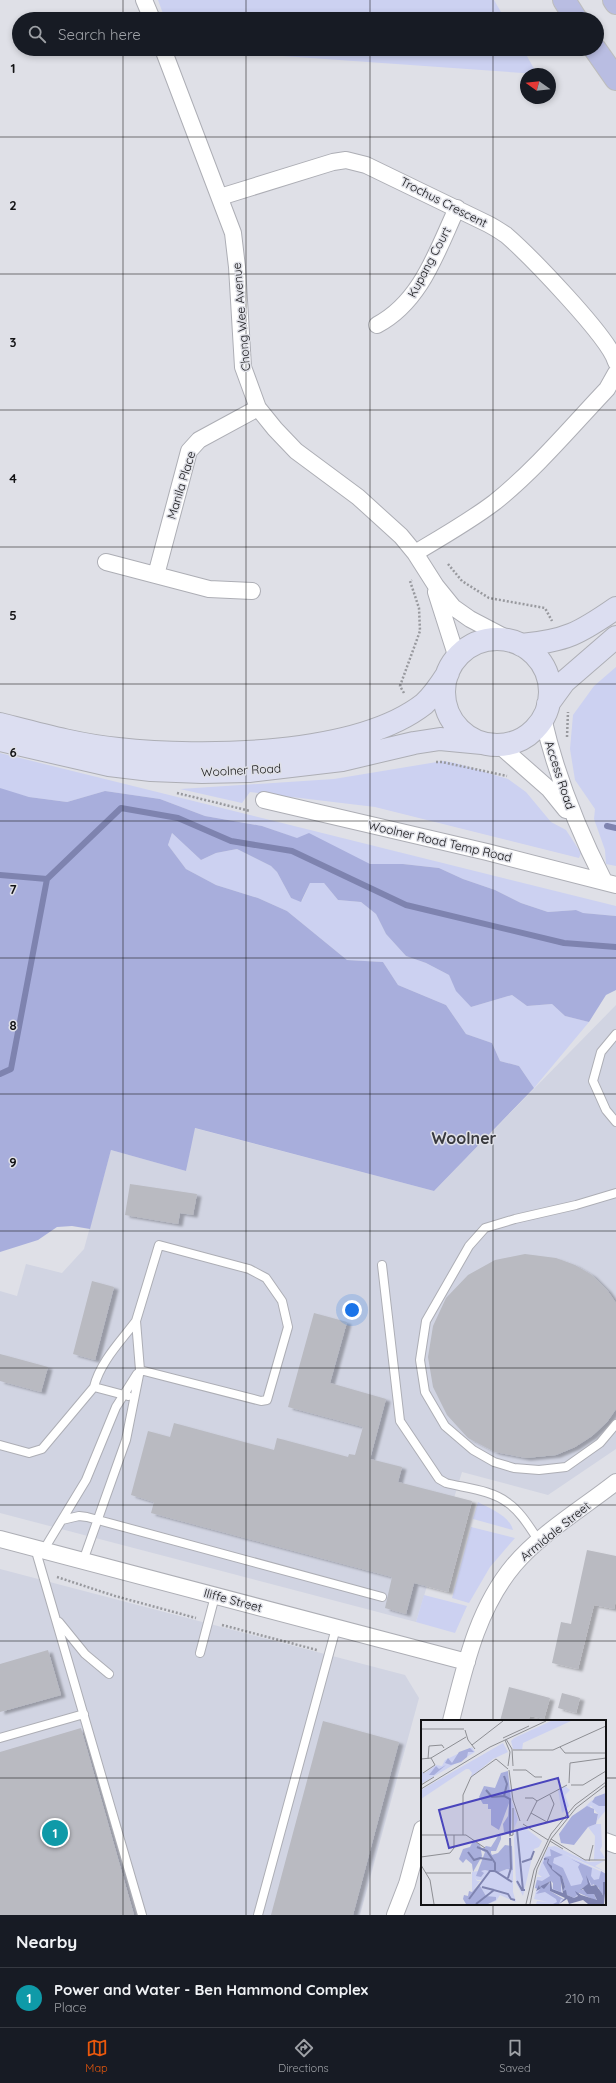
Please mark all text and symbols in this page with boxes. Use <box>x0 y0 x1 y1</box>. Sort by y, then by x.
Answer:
search box <box>12 12 604 56</box>
icon: search <box>26 23 48 45</box>
text: Search here <box>58 25 141 44</box>
text: 1 <box>10 60 16 76</box>
north arrow <box>520 68 556 104</box>
street label: Trochus Crescent <box>398 174 490 230</box>
text: 2 <box>9 197 17 213</box>
street label: Kupang Court <box>404 224 454 300</box>
street label: Chong Wee Avenue <box>229 262 253 372</box>
text: 3 <box>10 334 17 350</box>
street label: Manila Place <box>164 449 198 521</box>
text: 4 <box>9 470 17 486</box>
text: 5 <box>9 607 17 623</box>
street label: Access Road <box>542 739 578 811</box>
text: 6 <box>9 744 17 760</box>
street label: Woolner Road <box>201 760 281 780</box>
street label: Woolner Road Temp Road <box>367 817 513 865</box>
text: 7 <box>9 881 17 897</box>
text: 8 <box>9 1017 17 1033</box>
district label: Woolner <box>431 1128 497 1148</box>
text: 9 <box>9 1154 17 1170</box>
your location <box>342 1300 362 1320</box>
street label: Armidale Street <box>517 1498 593 1564</box>
street label: Iliffe Street <box>202 1585 264 1615</box>
inset map <box>421 1720 606 1905</box>
pin: 1 <box>42 1818 68 1848</box>
text: Nearby <box>16 1931 77 1952</box>
text: Power and Water - Ben Hammond Complex <box>54 1980 368 1999</box>
text: 1 <box>26 1990 32 2006</box>
text: 210 m <box>565 1990 600 2006</box>
text: Place <box>54 1999 87 2015</box>
tab: Map <box>85 2037 108 2075</box>
tab: Directions <box>278 2037 329 2075</box>
tab: Saved <box>499 2037 531 2075</box>

